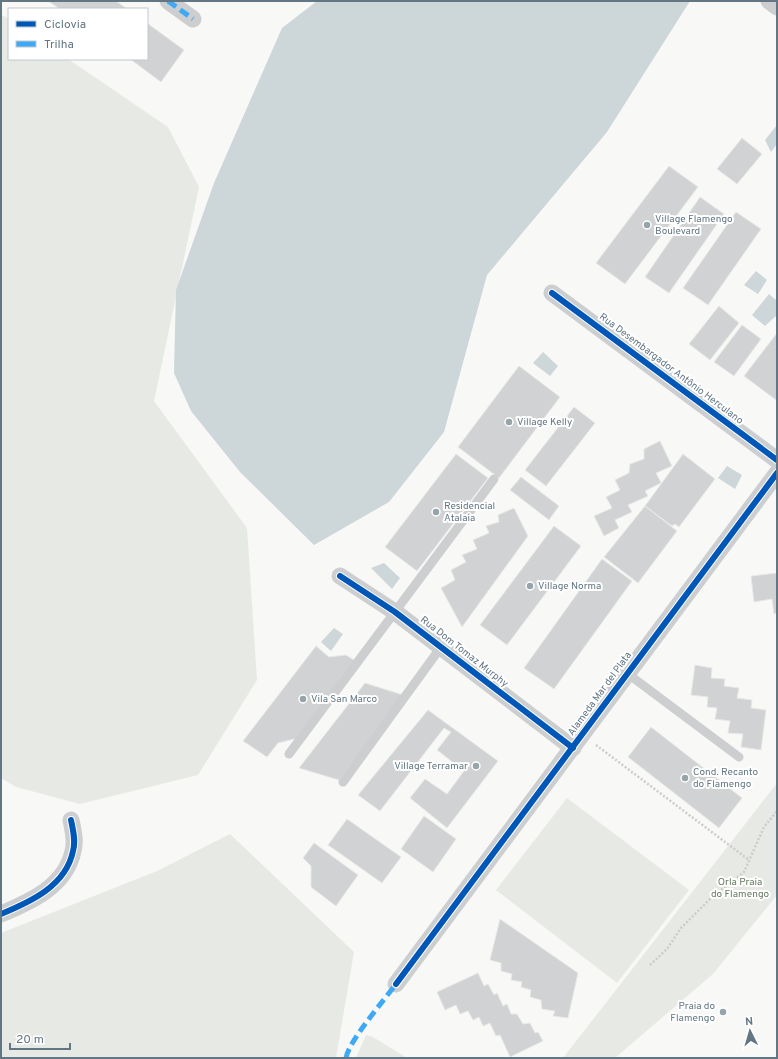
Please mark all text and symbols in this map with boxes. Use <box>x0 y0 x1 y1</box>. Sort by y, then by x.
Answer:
legend <box>8 8 148 60</box>
text: Ciclovia <box>44 17 86 33</box>
text: Trilha <box>44 37 74 53</box>
place label: Village Flamengo Boulevard <box>655 213 733 238</box>
marker: Village Flamengo Boulevard <box>642 220 652 230</box>
street label: Rua Desembargador Antônio Herculano <box>596 311 746 428</box>
place label: Village Kelly <box>517 416 572 429</box>
marker: Village Kelly <box>504 417 514 427</box>
place label: Residencial Atalaia <box>444 500 495 525</box>
marker: Residencial Atalaia <box>431 507 441 517</box>
place label: Village Norma <box>538 580 601 593</box>
marker: Village Norma <box>525 581 535 591</box>
street label: Rua Dom Tomaz Murphy <box>417 614 511 690</box>
street label: Alameda Mar del Plata <box>565 650 635 738</box>
place label: Vila San Marco <box>311 693 378 706</box>
marker: Vila San Marco <box>298 694 308 704</box>
place label: Village Terramar <box>394 760 468 773</box>
marker: Village Terramar <box>471 761 481 771</box>
place label: Cond. Recanto do Flamengo <box>693 766 758 791</box>
marker: Cond. Recanto do Flamengo <box>680 773 690 783</box>
park label: Orla Praia do Flamengo <box>711 876 770 901</box>
place label: Praia do Flamengo <box>670 1000 715 1025</box>
marker: Praia do Flamengo <box>718 1007 728 1017</box>
north arrow <box>730 1011 770 1051</box>
text: N <box>745 1015 754 1029</box>
scale bar <box>10 1025 70 1051</box>
text: 20 m <box>16 1032 44 1048</box>

